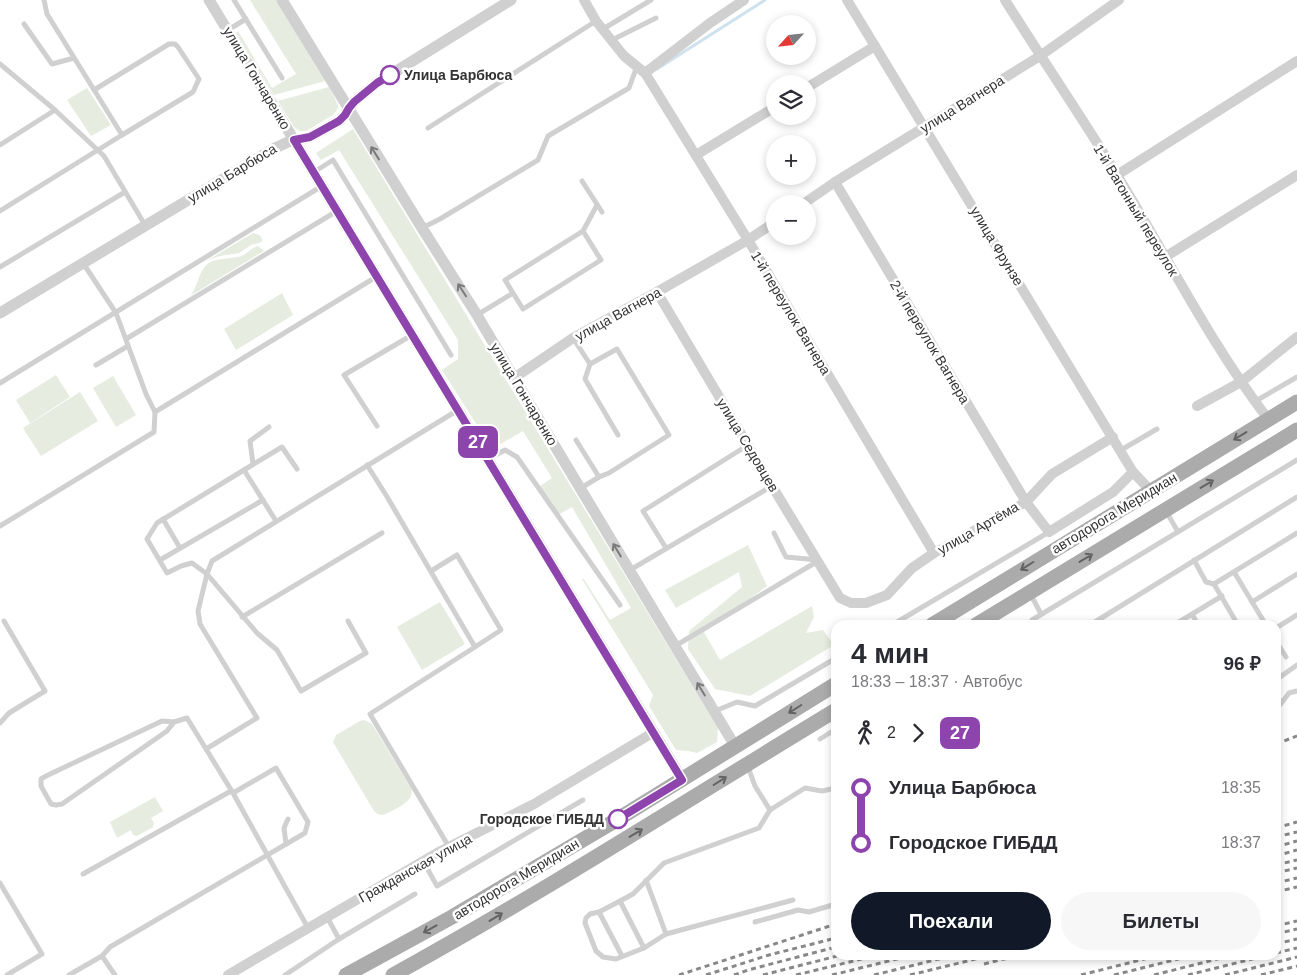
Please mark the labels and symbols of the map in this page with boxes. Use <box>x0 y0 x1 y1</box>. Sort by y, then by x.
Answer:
north arrow <box>766 15 816 65</box>
street label: улица Гончаренко <box>220 24 294 132</box>
marker: Улица Барбюса <box>380 65 400 85</box>
place label: Улица Барбюса <box>404 67 513 83</box>
street label: улица Вагнера <box>917 72 1007 136</box>
street label: улица Барбюса <box>185 140 279 206</box>
street label: 1-й Вагонный переулок <box>1090 141 1182 280</box>
one-way arrow <box>370 146 380 160</box>
street label: улица Фрунзе <box>967 204 1027 289</box>
street label: 1-й переулок Вагнера <box>748 248 834 378</box>
street label: 2-й переулок Вагнера <box>887 277 973 407</box>
one-way arrow <box>456 284 466 298</box>
street label: улица Вагнера <box>572 284 664 344</box>
street label: улица Гончаренко <box>487 340 561 448</box>
street label: улица Седовцев <box>714 395 782 495</box>
line badge: 27 <box>456 426 500 458</box>
one-way arrow <box>1234 432 1248 442</box>
street label: автодорога Меридиан <box>1048 469 1180 557</box>
one-way arrow <box>1200 479 1214 490</box>
street label: улица Артёма <box>935 498 1021 558</box>
one-way arrow <box>612 543 622 557</box>
one-way arrow <box>1079 553 1093 563</box>
one-way arrow <box>1020 561 1034 572</box>
one-way arrow <box>695 683 705 697</box>
one-way arrow <box>788 705 802 715</box>
one-way arrow <box>713 776 727 786</box>
marker: Городское ГИБДД <box>608 809 628 829</box>
place label: Городское ГИБДД <box>480 811 604 827</box>
one-way arrow <box>628 828 642 838</box>
street label: Гражданская улица <box>356 830 474 906</box>
street label: автодорога Меридиан <box>450 835 582 923</box>
one-way arrow <box>489 911 503 921</box>
one-way arrow <box>422 924 437 934</box>

